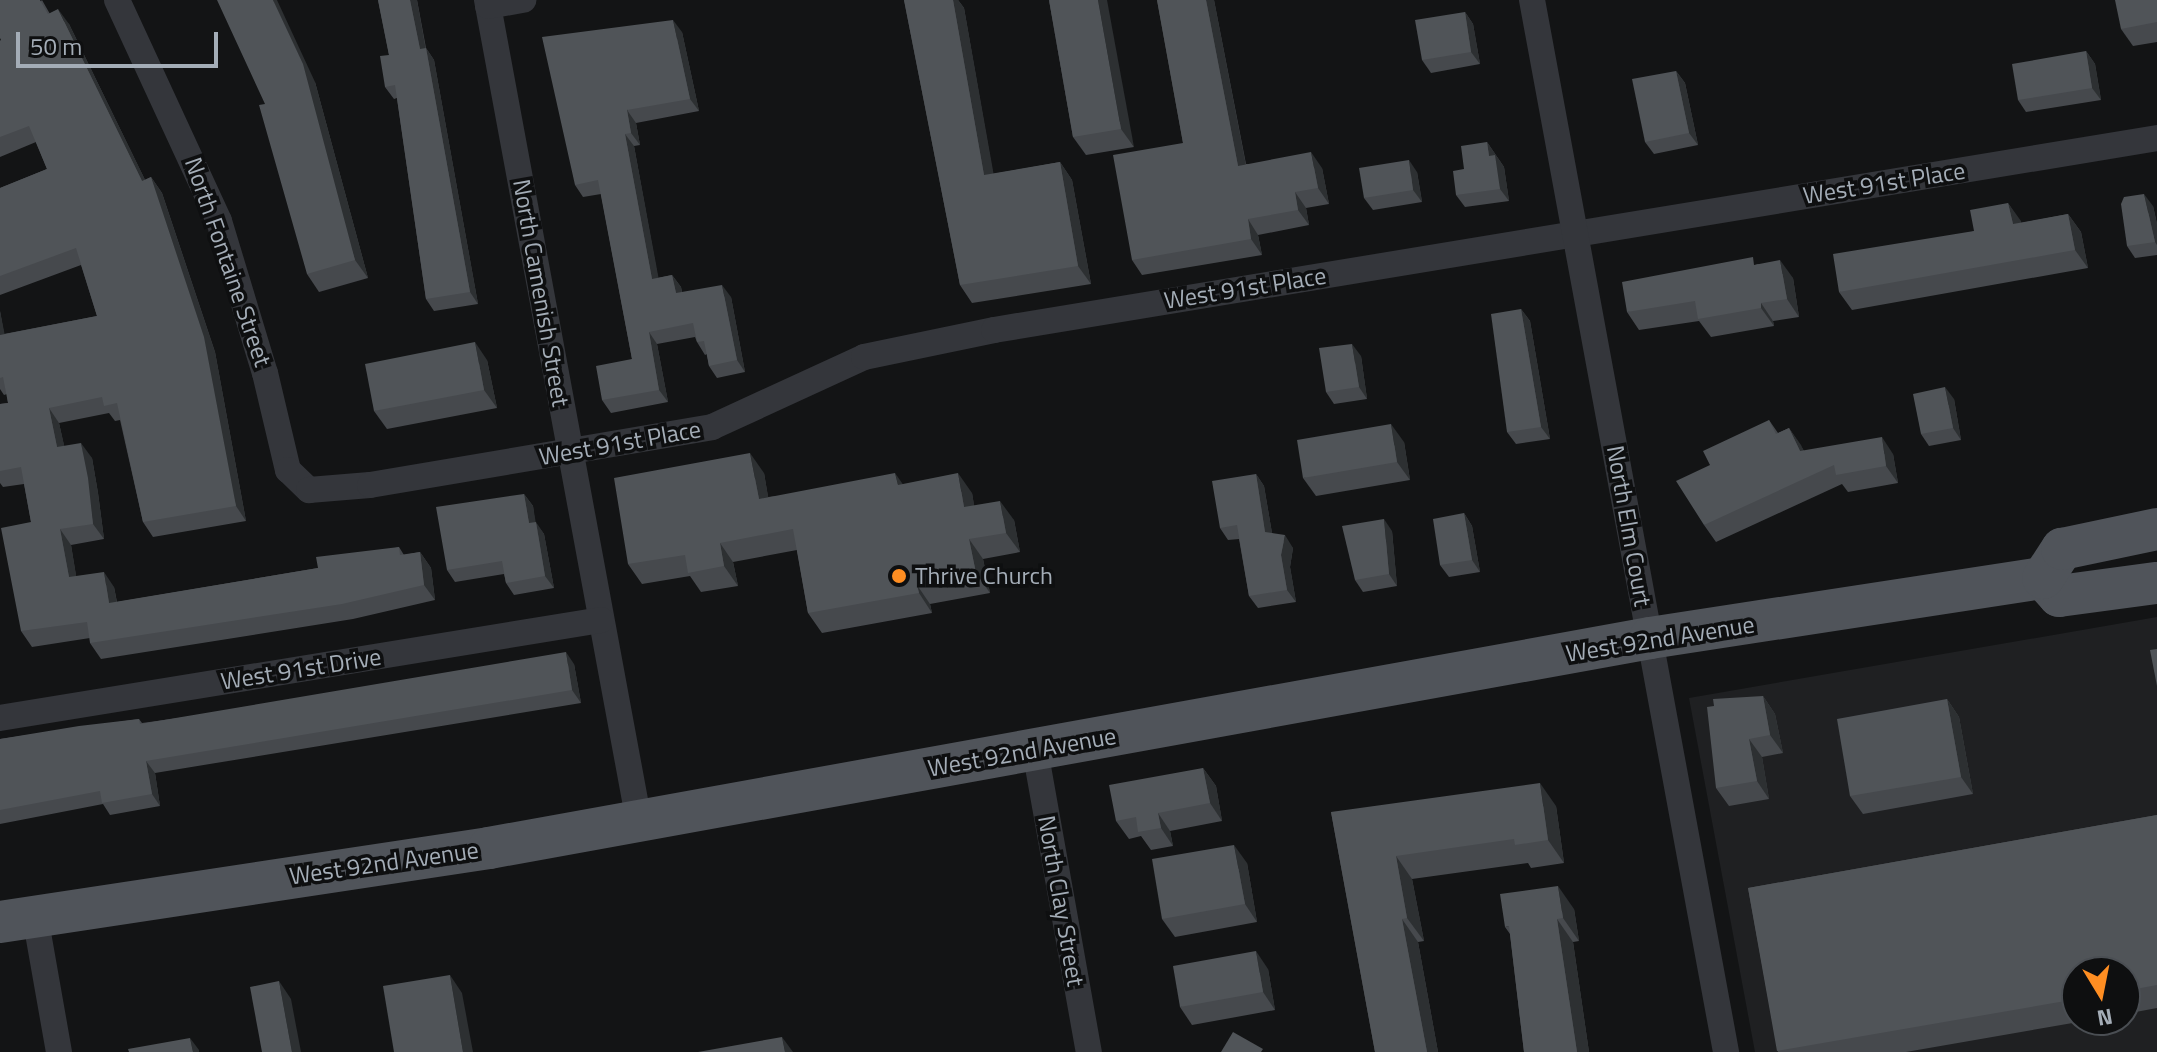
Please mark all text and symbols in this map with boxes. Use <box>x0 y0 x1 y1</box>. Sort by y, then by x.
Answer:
scale bar <box>20 16 222 66</box>
text: 50 m <box>30 28 82 64</box>
street label: North Fontaine Street <box>179 154 277 370</box>
street label: West 91st Place <box>1801 156 1967 210</box>
street label: North Camenish Street <box>507 177 575 409</box>
street label: West 91st Place <box>1162 261 1328 315</box>
street label: West 91st Place <box>537 415 703 471</box>
street label: North Elm Court <box>1601 443 1657 609</box>
place label: Thrive Church <box>915 562 1053 590</box>
marker: Thrive Church <box>890 567 908 585</box>
street label: West 92nd Avenue <box>1564 610 1756 668</box>
street label: West 91st Drive <box>219 642 383 696</box>
street label: West 92nd Avenue <box>926 721 1118 783</box>
street label: North Clay Street <box>1032 813 1090 989</box>
street label: West 92nd Avenue <box>288 835 480 891</box>
north arrow <box>2061 956 2141 1036</box>
text: N <box>2094 1000 2115 1036</box>

